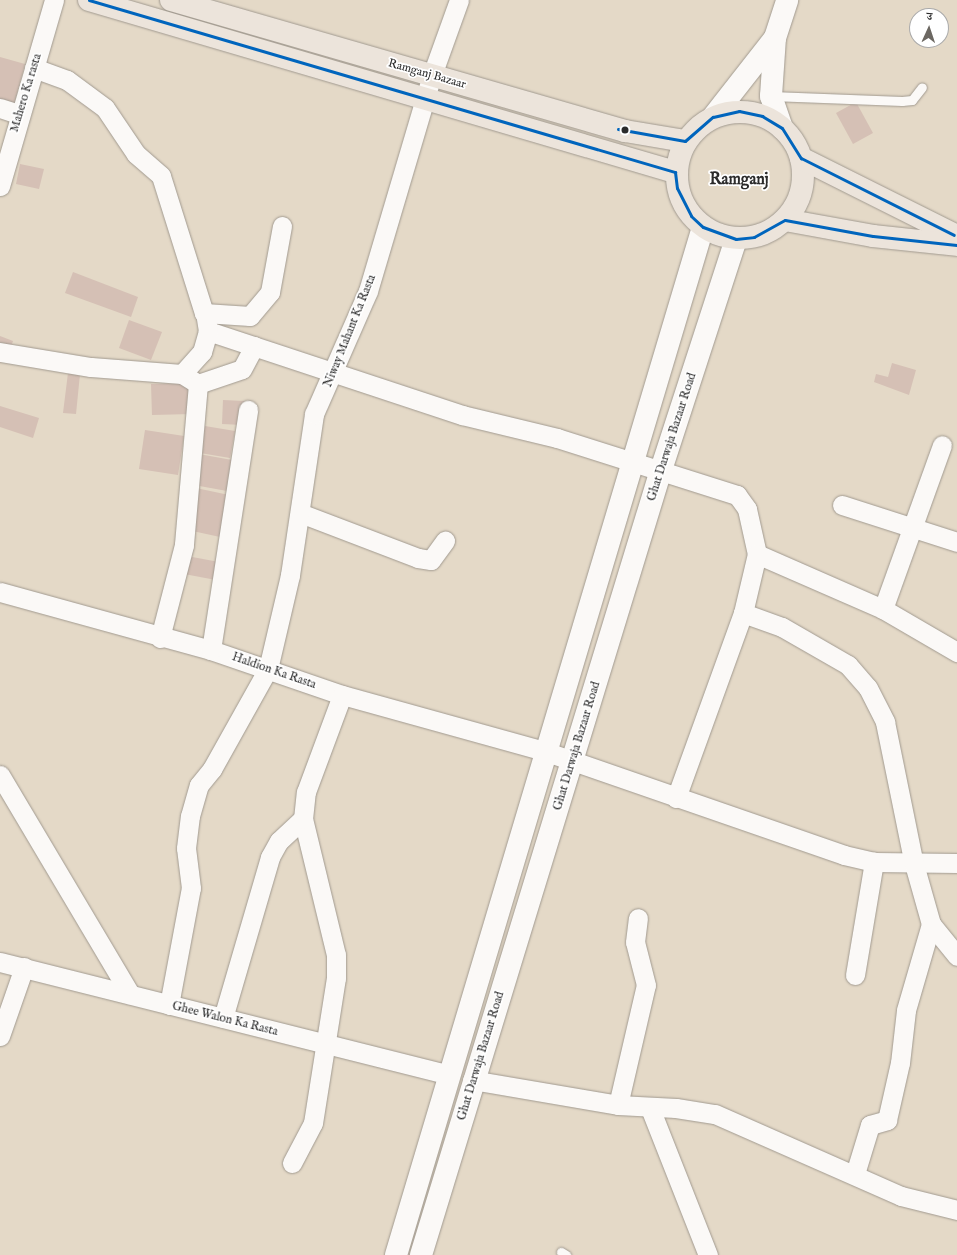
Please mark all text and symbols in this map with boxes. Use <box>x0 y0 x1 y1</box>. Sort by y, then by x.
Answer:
north arrow <box>909 8 949 48</box>
text: उ <box>926 10 933 24</box>
street label: Mahero Ka rasta <box>7 52 45 134</box>
street label: Ramganj Bazaar <box>386 56 468 92</box>
unlabelled marker <box>620 125 630 135</box>
district label: Ramganj <box>709 170 769 190</box>
street label: Niway Mahant Ka Rasta <box>321 273 379 389</box>
street label: Ghat Darwaja Bazaar Road <box>644 371 700 503</box>
street label: Haldion Ka Rasta <box>230 650 318 692</box>
street label: Ghat Darwaja Bazaar Road <box>551 680 603 812</box>
street label: Ghat Darwaja Bazaar Road <box>455 990 507 1122</box>
street label: Ghee Walon Ka Rasta <box>171 999 279 1039</box>

